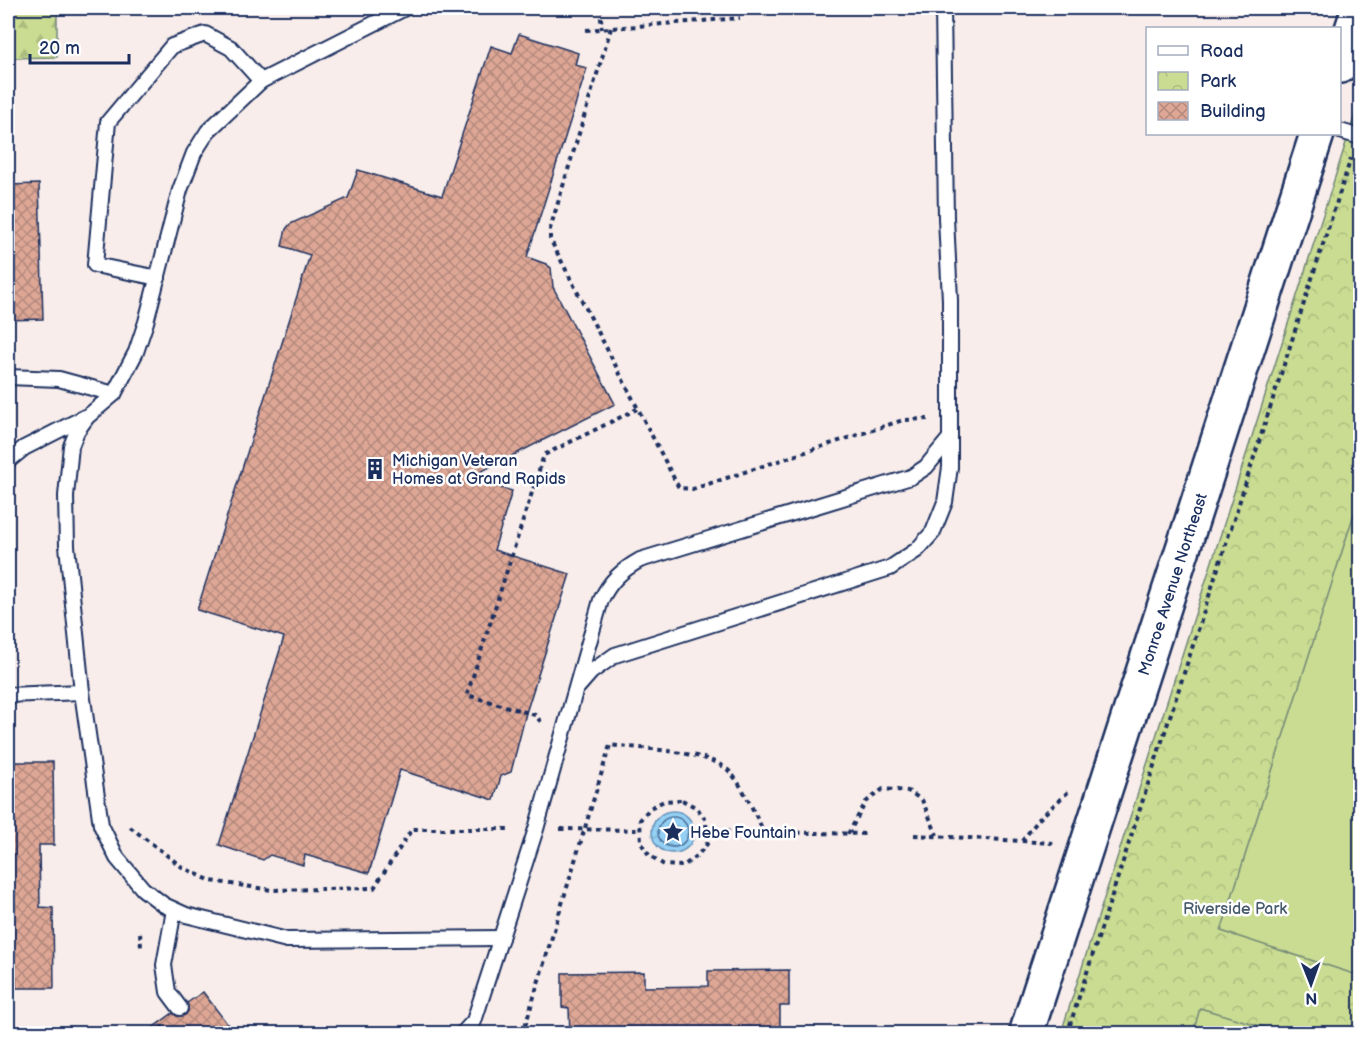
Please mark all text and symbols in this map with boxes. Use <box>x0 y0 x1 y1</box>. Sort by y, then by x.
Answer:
scale bar <box>30 27 129 65</box>
legend <box>1146 27 1341 135</box>
text: 20 m <box>39 38 80 59</box>
text: Road <box>1200 41 1244 62</box>
text: Park <box>1200 71 1236 92</box>
text: Building <box>1200 101 1266 122</box>
place label: Michigan Veteran Homes at Grand Rapids <box>392 452 566 489</box>
building icon: Michigan Veteran Homes at Grand Rapids <box>363 457 387 481</box>
street label: Monroe Avenue Northeast <box>1135 491 1212 678</box>
place icon: Hebe Fountain <box>661 820 685 844</box>
place label: Hebe Fountain <box>690 824 796 843</box>
park label: Riverside Park <box>1183 900 1287 919</box>
north arrow <box>1281 954 1341 1014</box>
text: N <box>1305 988 1317 1007</box>

